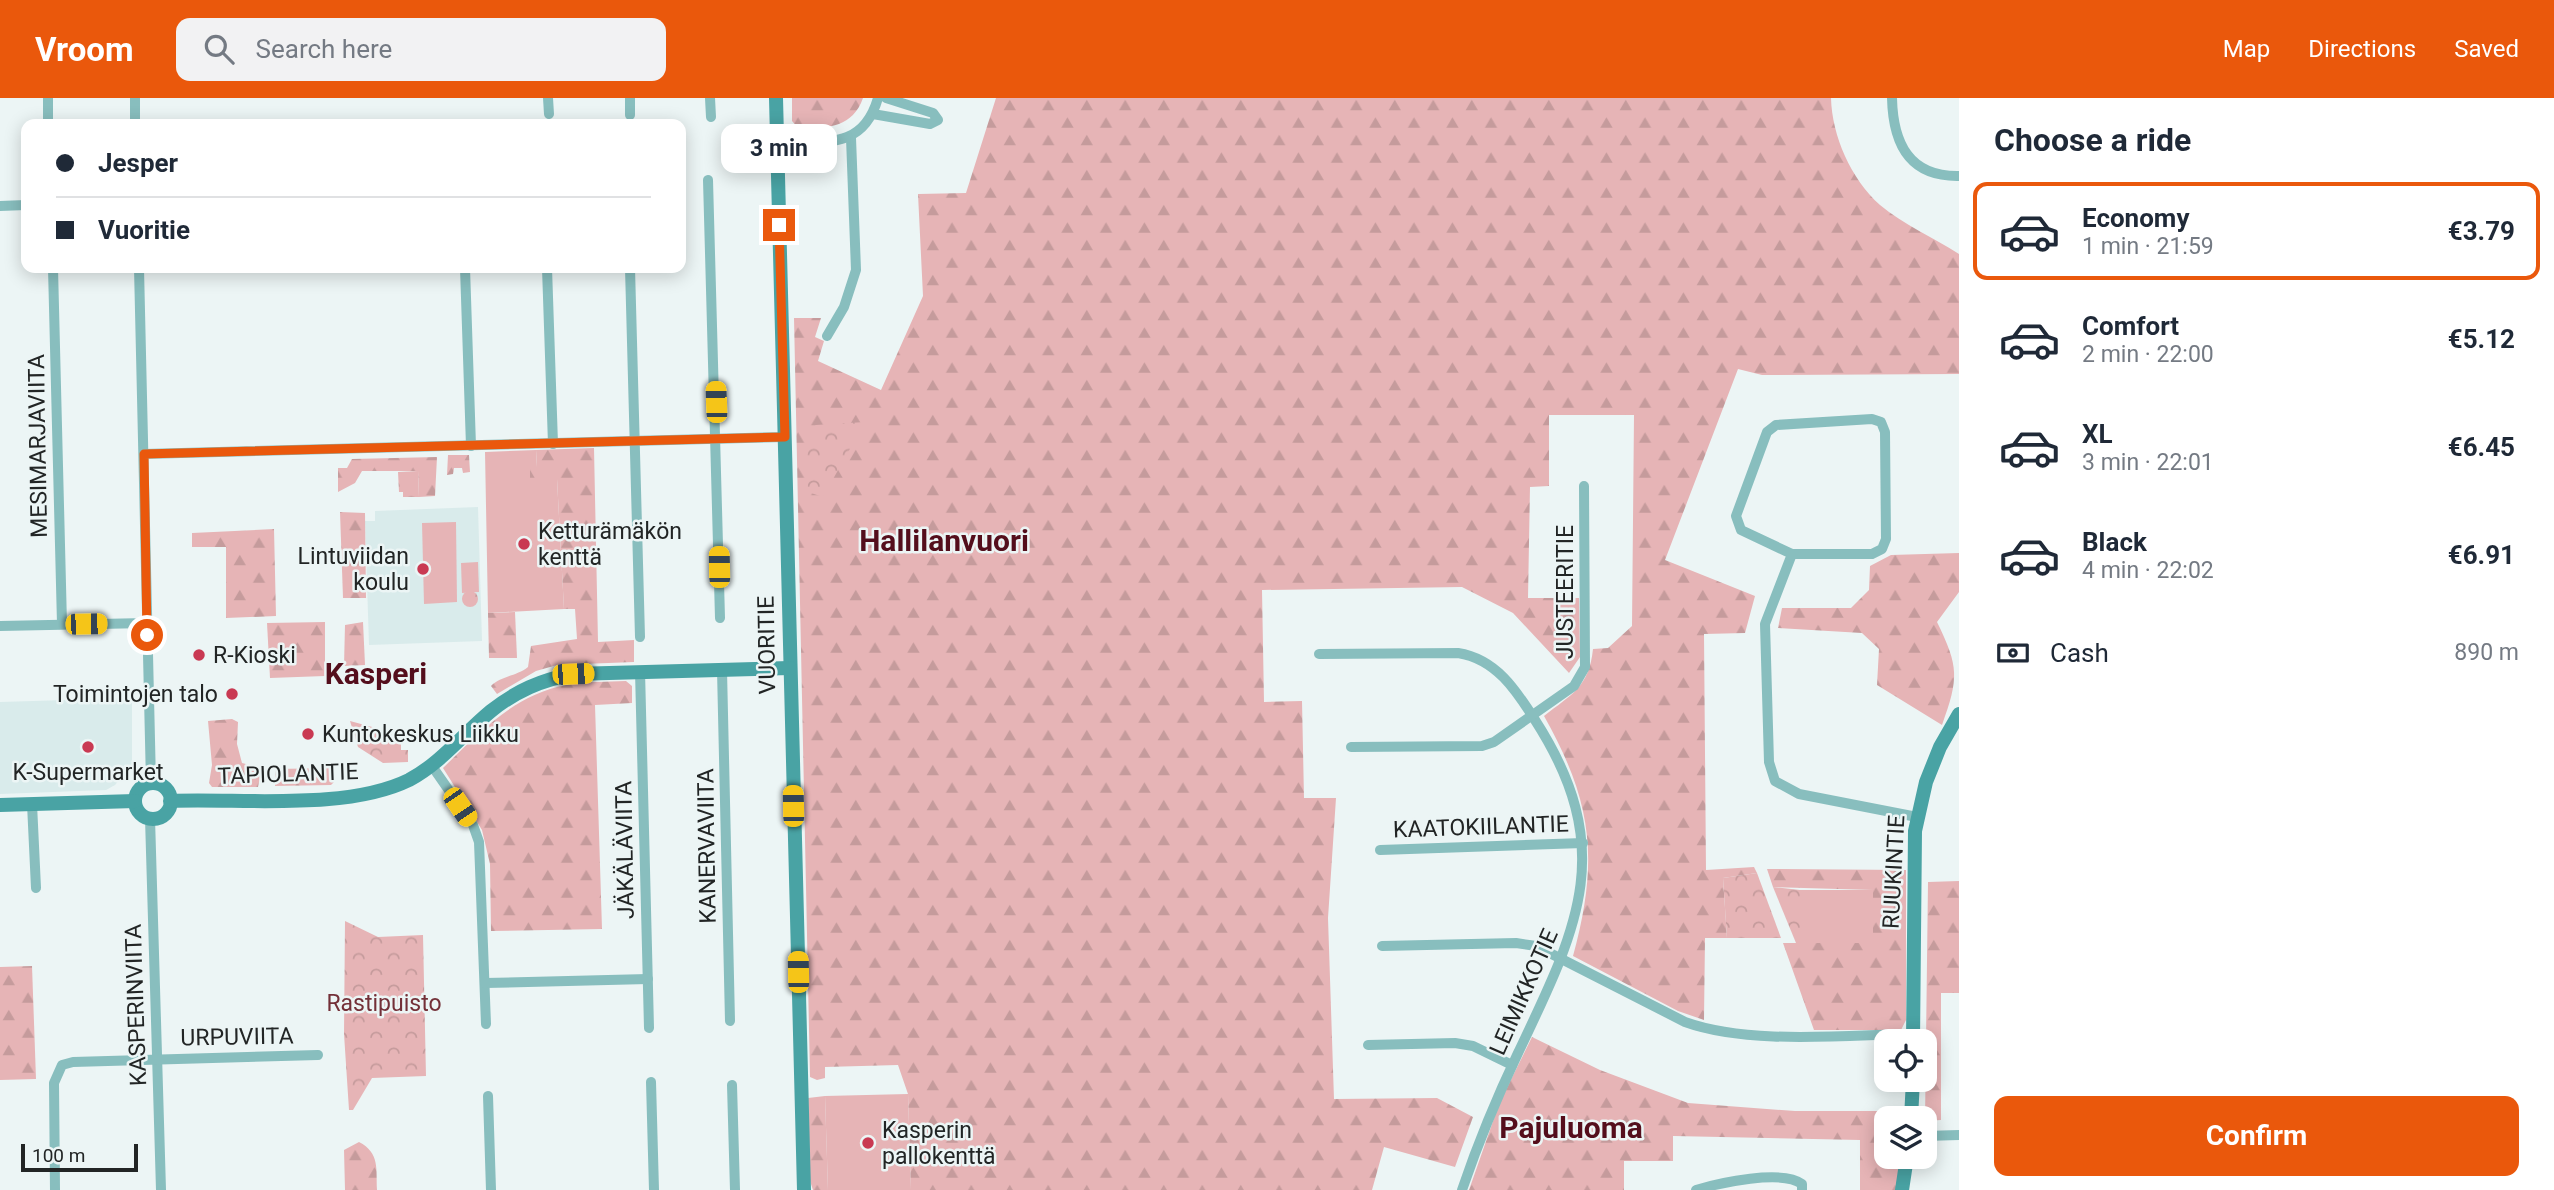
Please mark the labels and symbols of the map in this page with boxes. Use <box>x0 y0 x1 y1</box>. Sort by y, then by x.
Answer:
callout: 3 min <box>721 123 837 172</box>
route end <box>763 209 795 241</box>
street label: MESIMARJAVIITA <box>23 354 53 538</box>
car <box>705 381 728 423</box>
place label: Ketturämäkön kenttä <box>538 518 682 571</box>
district label: Hallilanvuori <box>859 523 1029 558</box>
street label: JUSTEERITIE <box>1552 525 1579 659</box>
marker: Ketturämäkön kenttä <box>516 536 532 552</box>
place label: Lintuviidan koulu <box>298 543 409 596</box>
car <box>709 546 730 588</box>
marker: Lintuviidan koulu <box>415 561 431 577</box>
street label: VUORITIE <box>753 595 781 695</box>
car <box>65 613 108 635</box>
route start <box>131 619 163 651</box>
place label: R-Kioski <box>213 642 296 669</box>
marker: R-Kioski <box>191 647 207 663</box>
district label: Kasperi <box>325 656 427 691</box>
car <box>552 663 595 685</box>
place label: Toimintojen talo <box>53 681 218 708</box>
marker: Toimintojen talo <box>224 686 240 702</box>
place label: Kuntokeskus Liikku <box>322 721 519 748</box>
marker: Kuntokeskus Liikku <box>300 726 316 742</box>
marker: K-Supermarket <box>80 739 96 755</box>
street label: TAPIOLANTIE <box>217 758 359 790</box>
place label: K-Supermarket <box>13 759 163 786</box>
street label: KANERVAVIITA <box>692 768 722 924</box>
street label: JÄKÄLÄVIITA <box>610 781 640 919</box>
car <box>440 784 481 830</box>
car <box>783 785 804 827</box>
street label: KAATOKIILANTIE <box>1393 810 1569 844</box>
street label: RUUKINTIE <box>1878 814 1910 930</box>
street label: KASPERINVIITA <box>120 923 152 1087</box>
street label: LEIMIKKOTIE <box>1484 925 1564 1059</box>
car <box>788 951 809 993</box>
park label: Rastipuisto <box>326 990 442 1017</box>
street label: URPUVIITA <box>180 1023 294 1051</box>
district label: Pajuluoma <box>1499 1110 1643 1145</box>
place label: Kasperin pallokenttä <box>882 1117 996 1170</box>
marker: Kasperin pallokenttä <box>860 1135 876 1151</box>
scale bar <box>21 1141 138 1173</box>

